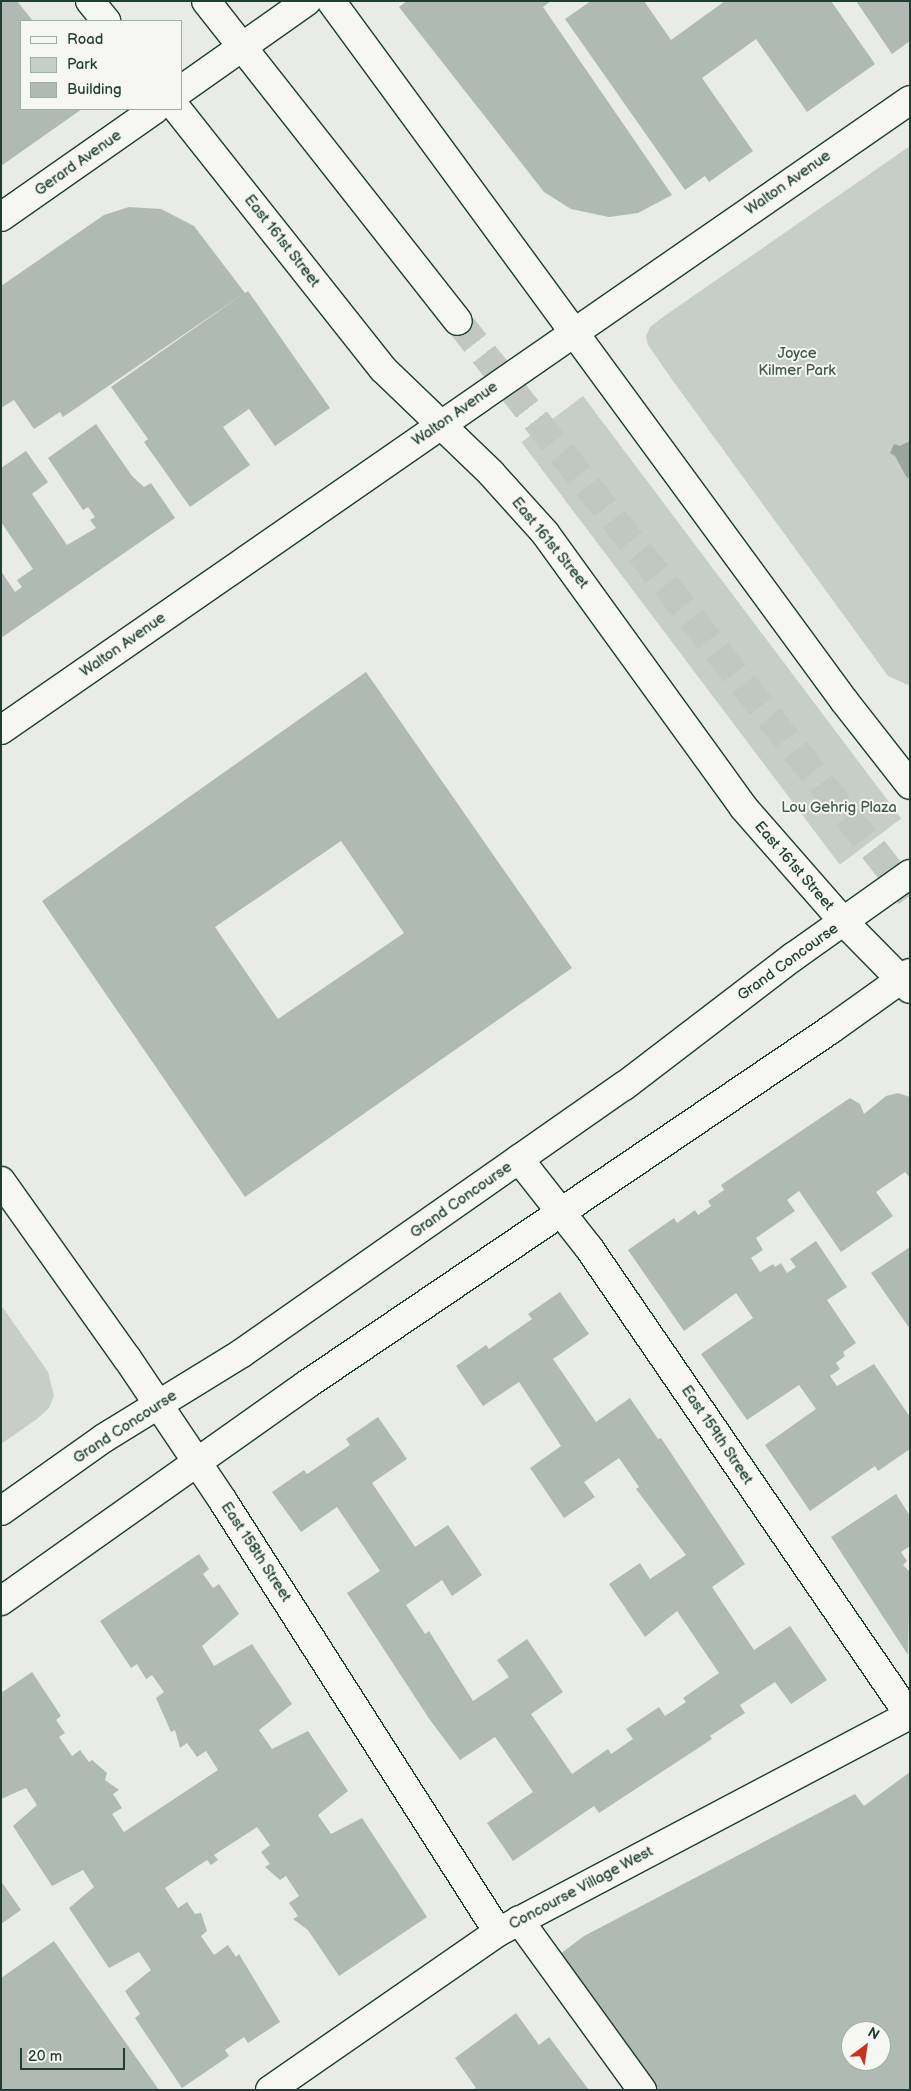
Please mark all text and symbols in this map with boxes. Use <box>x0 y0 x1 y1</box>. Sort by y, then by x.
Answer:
legend <box>20 20 182 110</box>
text: Road <box>67 30 103 49</box>
text: Park <box>67 55 97 74</box>
text: Building <box>67 80 122 99</box>
street label: Gerard Avenue <box>31 126 125 200</box>
street label: Walton Avenue <box>742 147 834 219</box>
street label: East 161st Street <box>240 191 324 291</box>
park label: Joyce Kilmer Park <box>758 344 836 379</box>
street label: Walton Avenue <box>409 378 501 450</box>
street label: East 161st Street <box>508 494 592 592</box>
street label: Walton Avenue <box>77 609 169 681</box>
park label: Lou Gehrig Plaza <box>781 799 897 817</box>
street label: East 161st Street <box>750 818 838 914</box>
street label: Grand Concourse <box>734 919 842 1005</box>
street label: Grand Concourse <box>407 1158 515 1242</box>
street label: East 159th Street <box>677 1382 757 1488</box>
street label: Grand Concourse <box>70 1387 180 1467</box>
street label: East 158th Street <box>217 1499 295 1605</box>
street label: Concourse Village West <box>506 1842 656 1934</box>
north arrow <box>841 2021 891 2071</box>
text: N <box>865 2024 882 2044</box>
scale bar <box>22 2038 128 2070</box>
text: 20 m <box>28 2047 62 2066</box>

